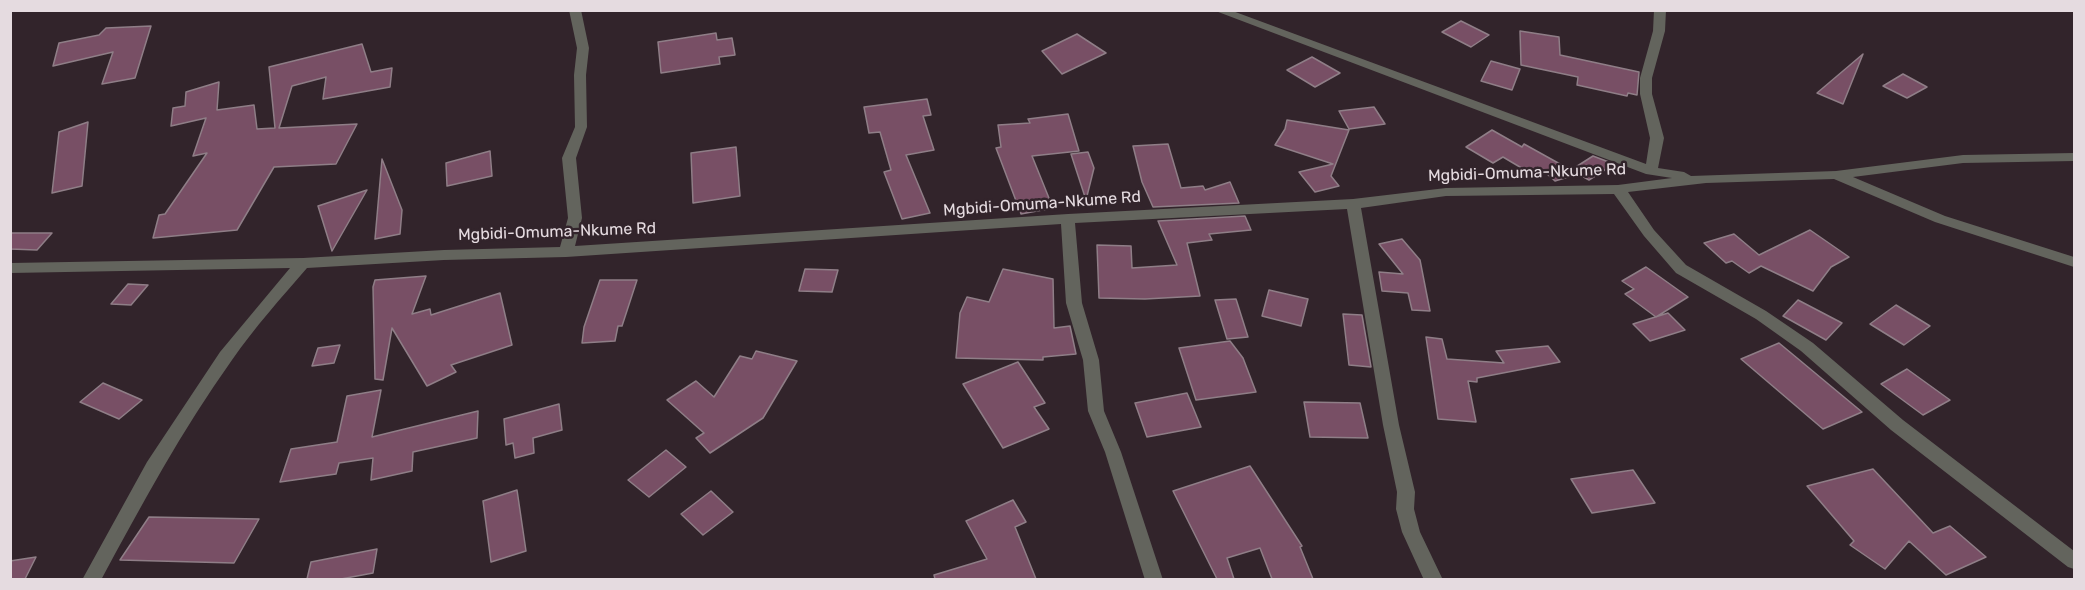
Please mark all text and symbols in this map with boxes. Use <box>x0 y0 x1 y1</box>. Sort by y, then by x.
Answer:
street label: Mgbidi-Omuma-Nkume Rd <box>1428 160 1626 186</box>
street label: Mgbidi-Omuma-Nkume Rd <box>942 188 1142 220</box>
street label: Mgbidi-Omuma-Nkume Rd <box>458 219 656 245</box>

